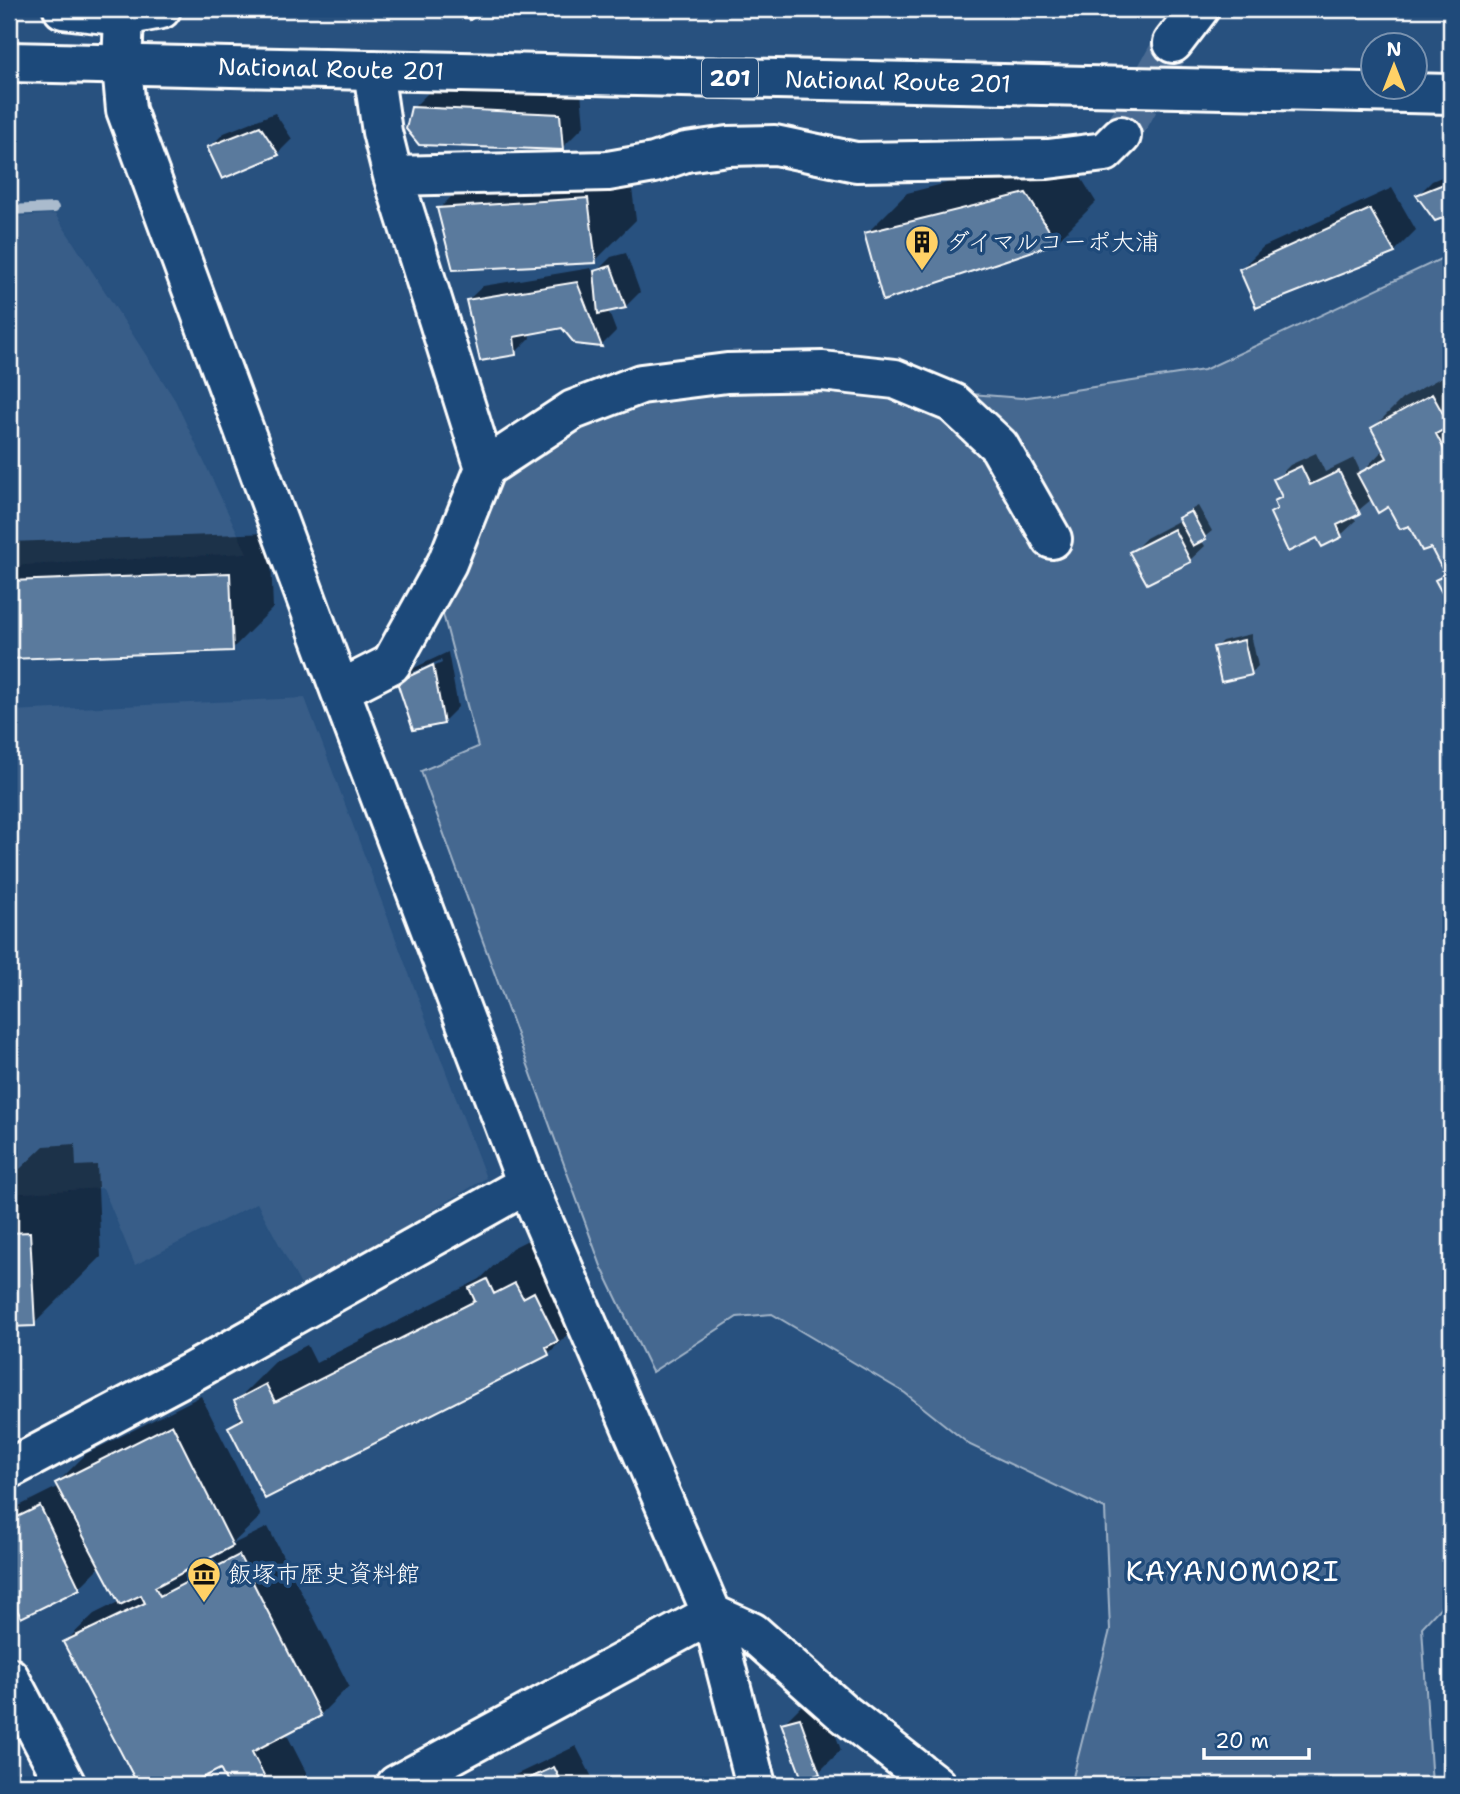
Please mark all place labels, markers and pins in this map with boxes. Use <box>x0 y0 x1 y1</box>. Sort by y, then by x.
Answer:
building icon: ダイマルコーポ大浦 <box>903 223 941 272</box>
place label: ダイマルコーポ大浦 <box>946 226 1159 258</box>
museum icon: 飯塚市歴史資料館 <box>185 1555 223 1604</box>
place label: 飯塚市歴史資料館 <box>228 1558 420 1590</box>

